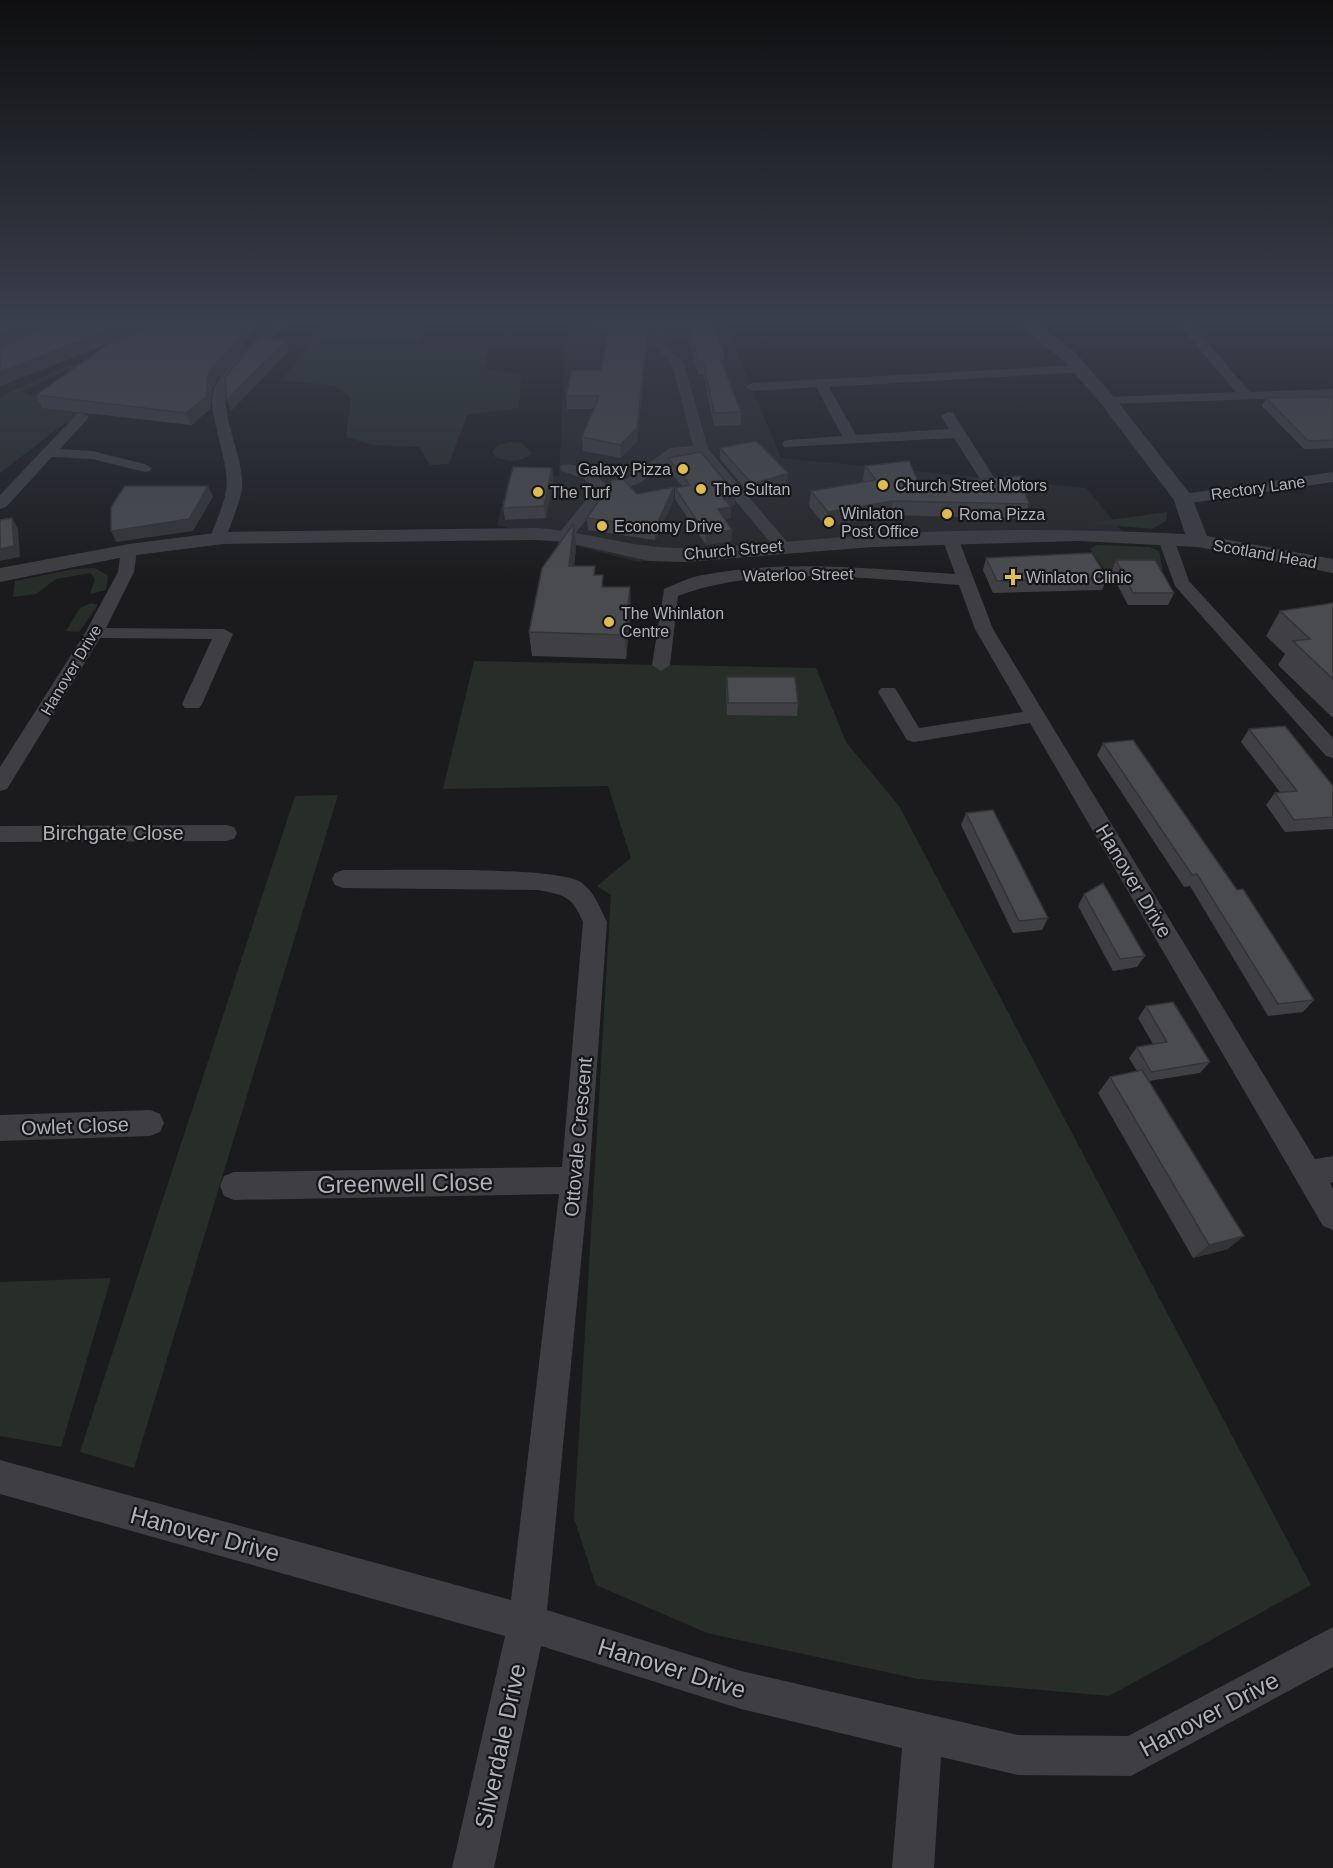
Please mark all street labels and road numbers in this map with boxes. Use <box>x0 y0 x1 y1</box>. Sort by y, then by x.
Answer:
street label: Rectory Lane <box>1210 473 1306 503</box>
street label: Church Street <box>683 537 783 563</box>
street label: Scotland Head <box>1212 537 1318 571</box>
street label: Waterloo Street <box>743 566 854 584</box>
street label: Hanover Drive <box>37 622 105 718</box>
street label: Hanover Drive <box>1092 821 1176 941</box>
street label: Birchgate Close <box>42 822 184 844</box>
street label: Ottovale Crescent <box>560 1056 596 1218</box>
street label: Owlet Close <box>21 1113 129 1139</box>
street label: Greenwell Close <box>317 1168 493 1198</box>
street label: Hanover Drive <box>127 1501 283 1567</box>
street label: Hanover Drive <box>595 1633 749 1703</box>
street label: Silverdale Drive <box>469 1661 531 1831</box>
street label: Hanover Drive <box>1135 1666 1283 1762</box>

